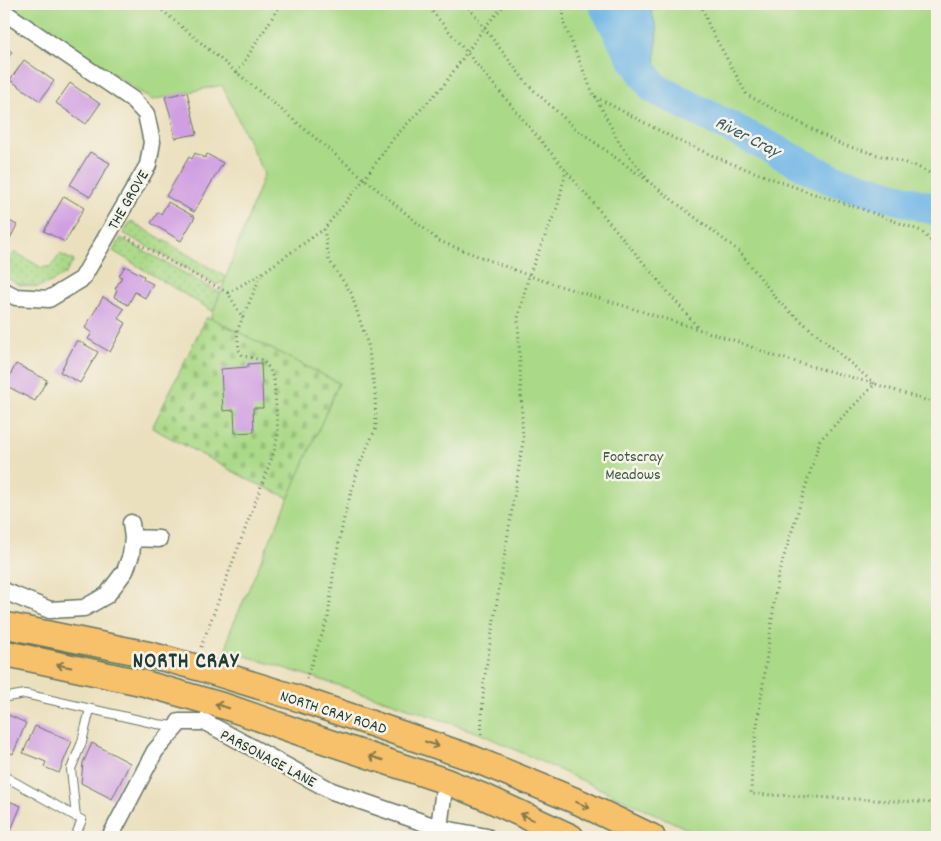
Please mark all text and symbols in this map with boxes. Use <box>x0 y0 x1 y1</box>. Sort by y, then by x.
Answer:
water label: River Cray <box>710 111 786 166</box>
street label: THE GROVE <box>103 165 156 234</box>
park label: Footscray Meadows <box>603 446 664 487</box>
district label: NORTH CRAY <box>133 648 239 678</box>
one-way arrow <box>57 661 73 670</box>
street label: NORTH CRAY ROAD <box>277 685 390 741</box>
one-way arrow <box>214 700 230 710</box>
street label: PARSONAGE LANE <box>216 724 321 795</box>
one-way arrow <box>424 740 440 749</box>
one-way arrow <box>368 753 384 762</box>
one-way arrow <box>575 800 590 810</box>
one-way arrow <box>520 811 535 821</box>

